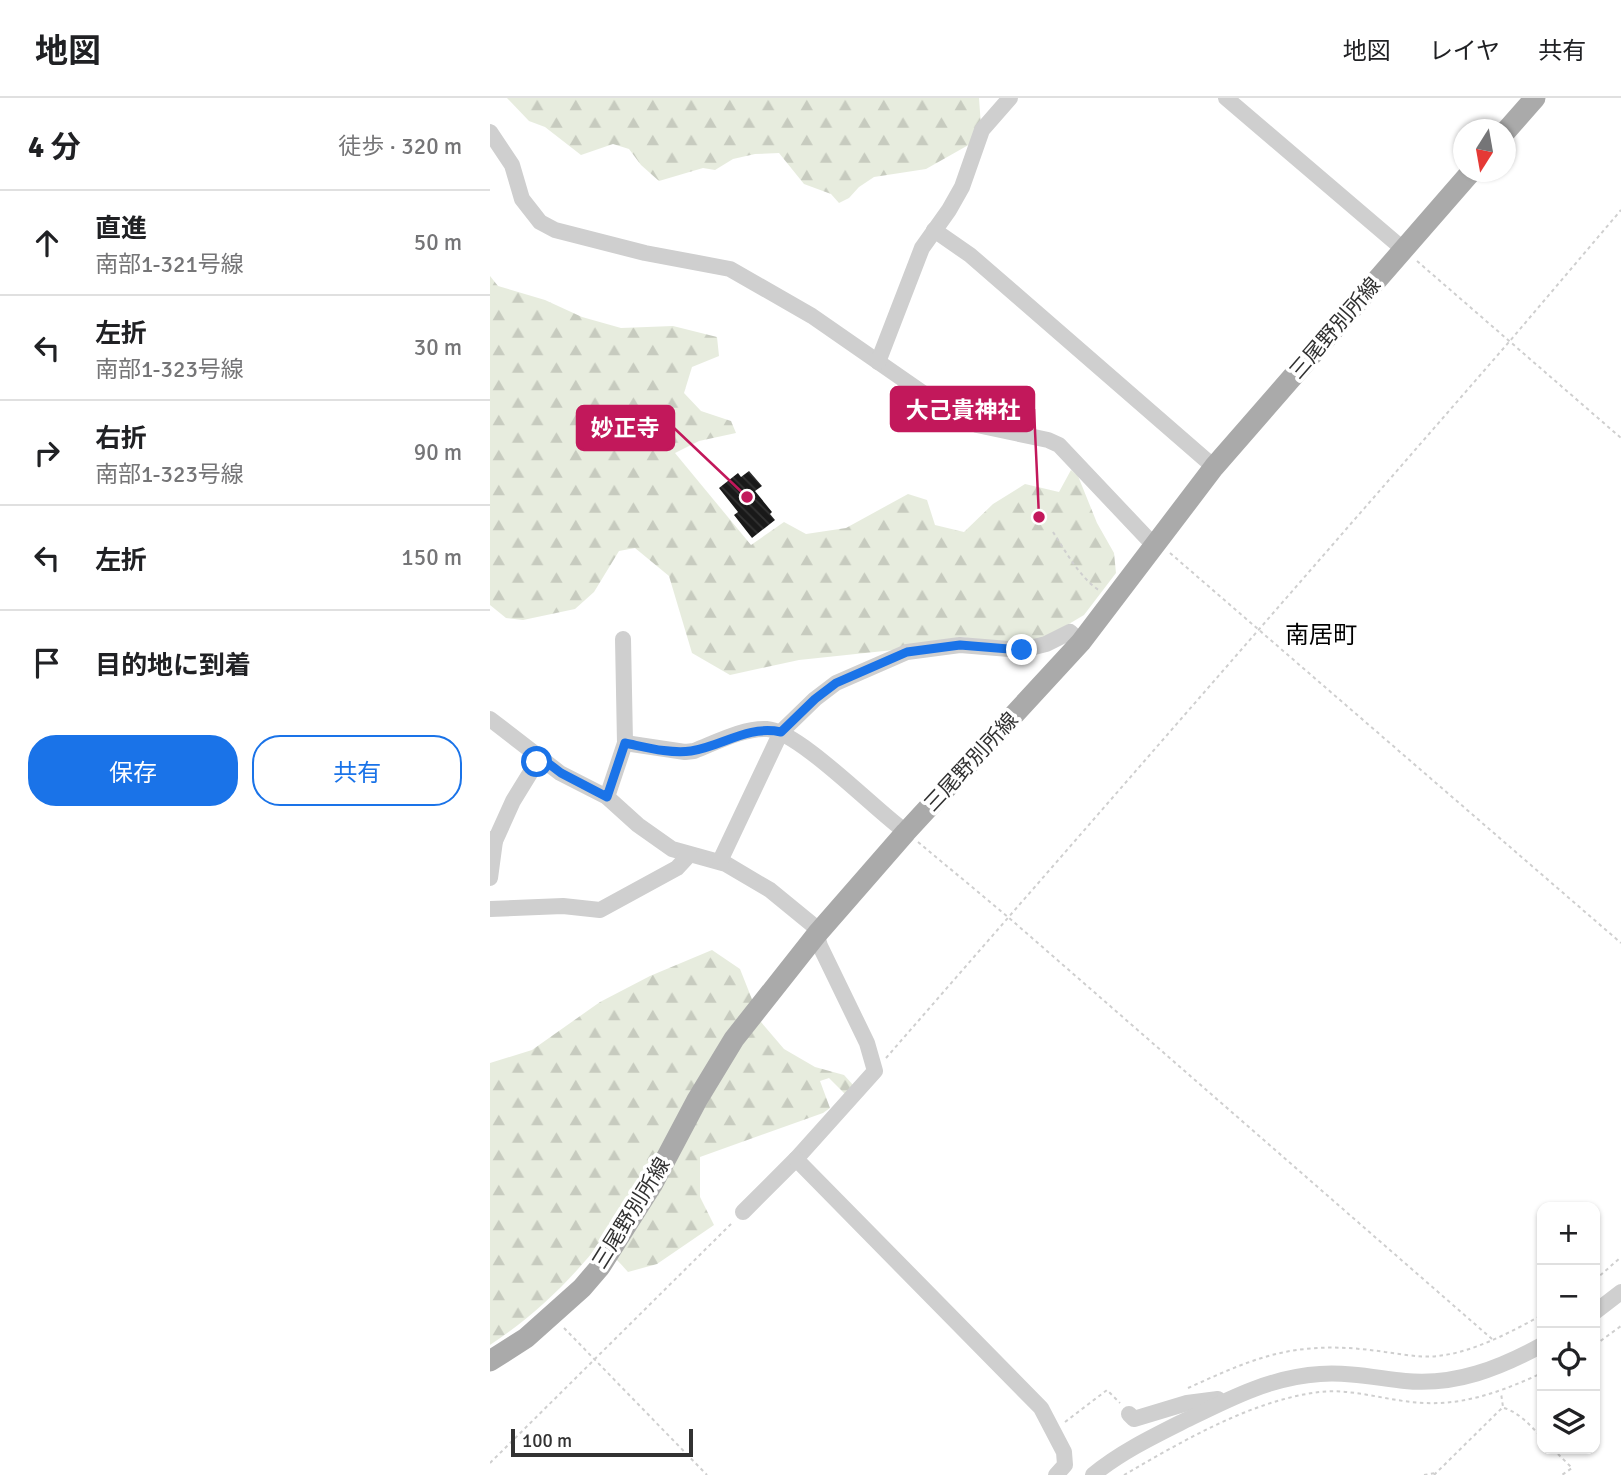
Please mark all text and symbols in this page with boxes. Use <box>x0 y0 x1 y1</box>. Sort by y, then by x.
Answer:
text: 地図 <box>35 31 101 72</box>
text: 地図 <box>1343 36 1391 66</box>
text: レイヤ <box>1429 36 1500 66</box>
text: 共有 <box>1538 36 1586 66</box>
north arrow <box>1453 119 1516 182</box>
text: 4 分 <box>28 129 81 166</box>
text: 徒歩 · 320 m <box>338 132 462 161</box>
text: 直進 <box>95 213 147 245</box>
icon: ahead <box>28 224 66 262</box>
text: 50 m <box>414 228 462 257</box>
text: 南部1-321号線 <box>95 250 244 279</box>
street label: 三尾野別所線 <box>1284 272 1386 384</box>
text: 左折 <box>95 318 147 350</box>
icon: left <box>28 329 66 367</box>
text: 30 m <box>414 333 462 362</box>
text: 南部1-323号線 <box>95 355 244 384</box>
callout: 大己貴神社 <box>891 387 1034 431</box>
text: 大己貴神社 <box>906 396 1021 425</box>
callout: 妙正寺 <box>577 406 674 450</box>
text: 妙正寺 <box>591 414 660 443</box>
text: 右折 <box>95 423 147 455</box>
icon: right <box>28 434 66 472</box>
text: 90 m <box>414 438 462 467</box>
text: 南部1-323号線 <box>95 460 244 489</box>
icon: left <box>28 539 66 577</box>
text: 150 m <box>401 543 462 572</box>
text: 左折 <box>95 545 147 577</box>
district label: 南居町 <box>1285 620 1357 650</box>
route end <box>1006 634 1037 665</box>
icon: arrive <box>28 644 66 682</box>
text: 目的地に到着 <box>95 650 251 682</box>
street label: 三尾野別所線 <box>919 707 1023 817</box>
button: 保存 <box>28 735 238 806</box>
button: 共有 <box>252 735 462 806</box>
route start <box>521 746 552 777</box>
street label: 三尾野別所線 <box>587 1153 675 1273</box>
map controls <box>1537 1202 1600 1454</box>
button: + <box>1537 1202 1600 1265</box>
button: − <box>1537 1265 1600 1328</box>
button: locate <box>1537 1328 1600 1391</box>
button: layers <box>1537 1391 1600 1454</box>
scale bar <box>511 1426 693 1458</box>
text: 100 m <box>522 1429 572 1453</box>

